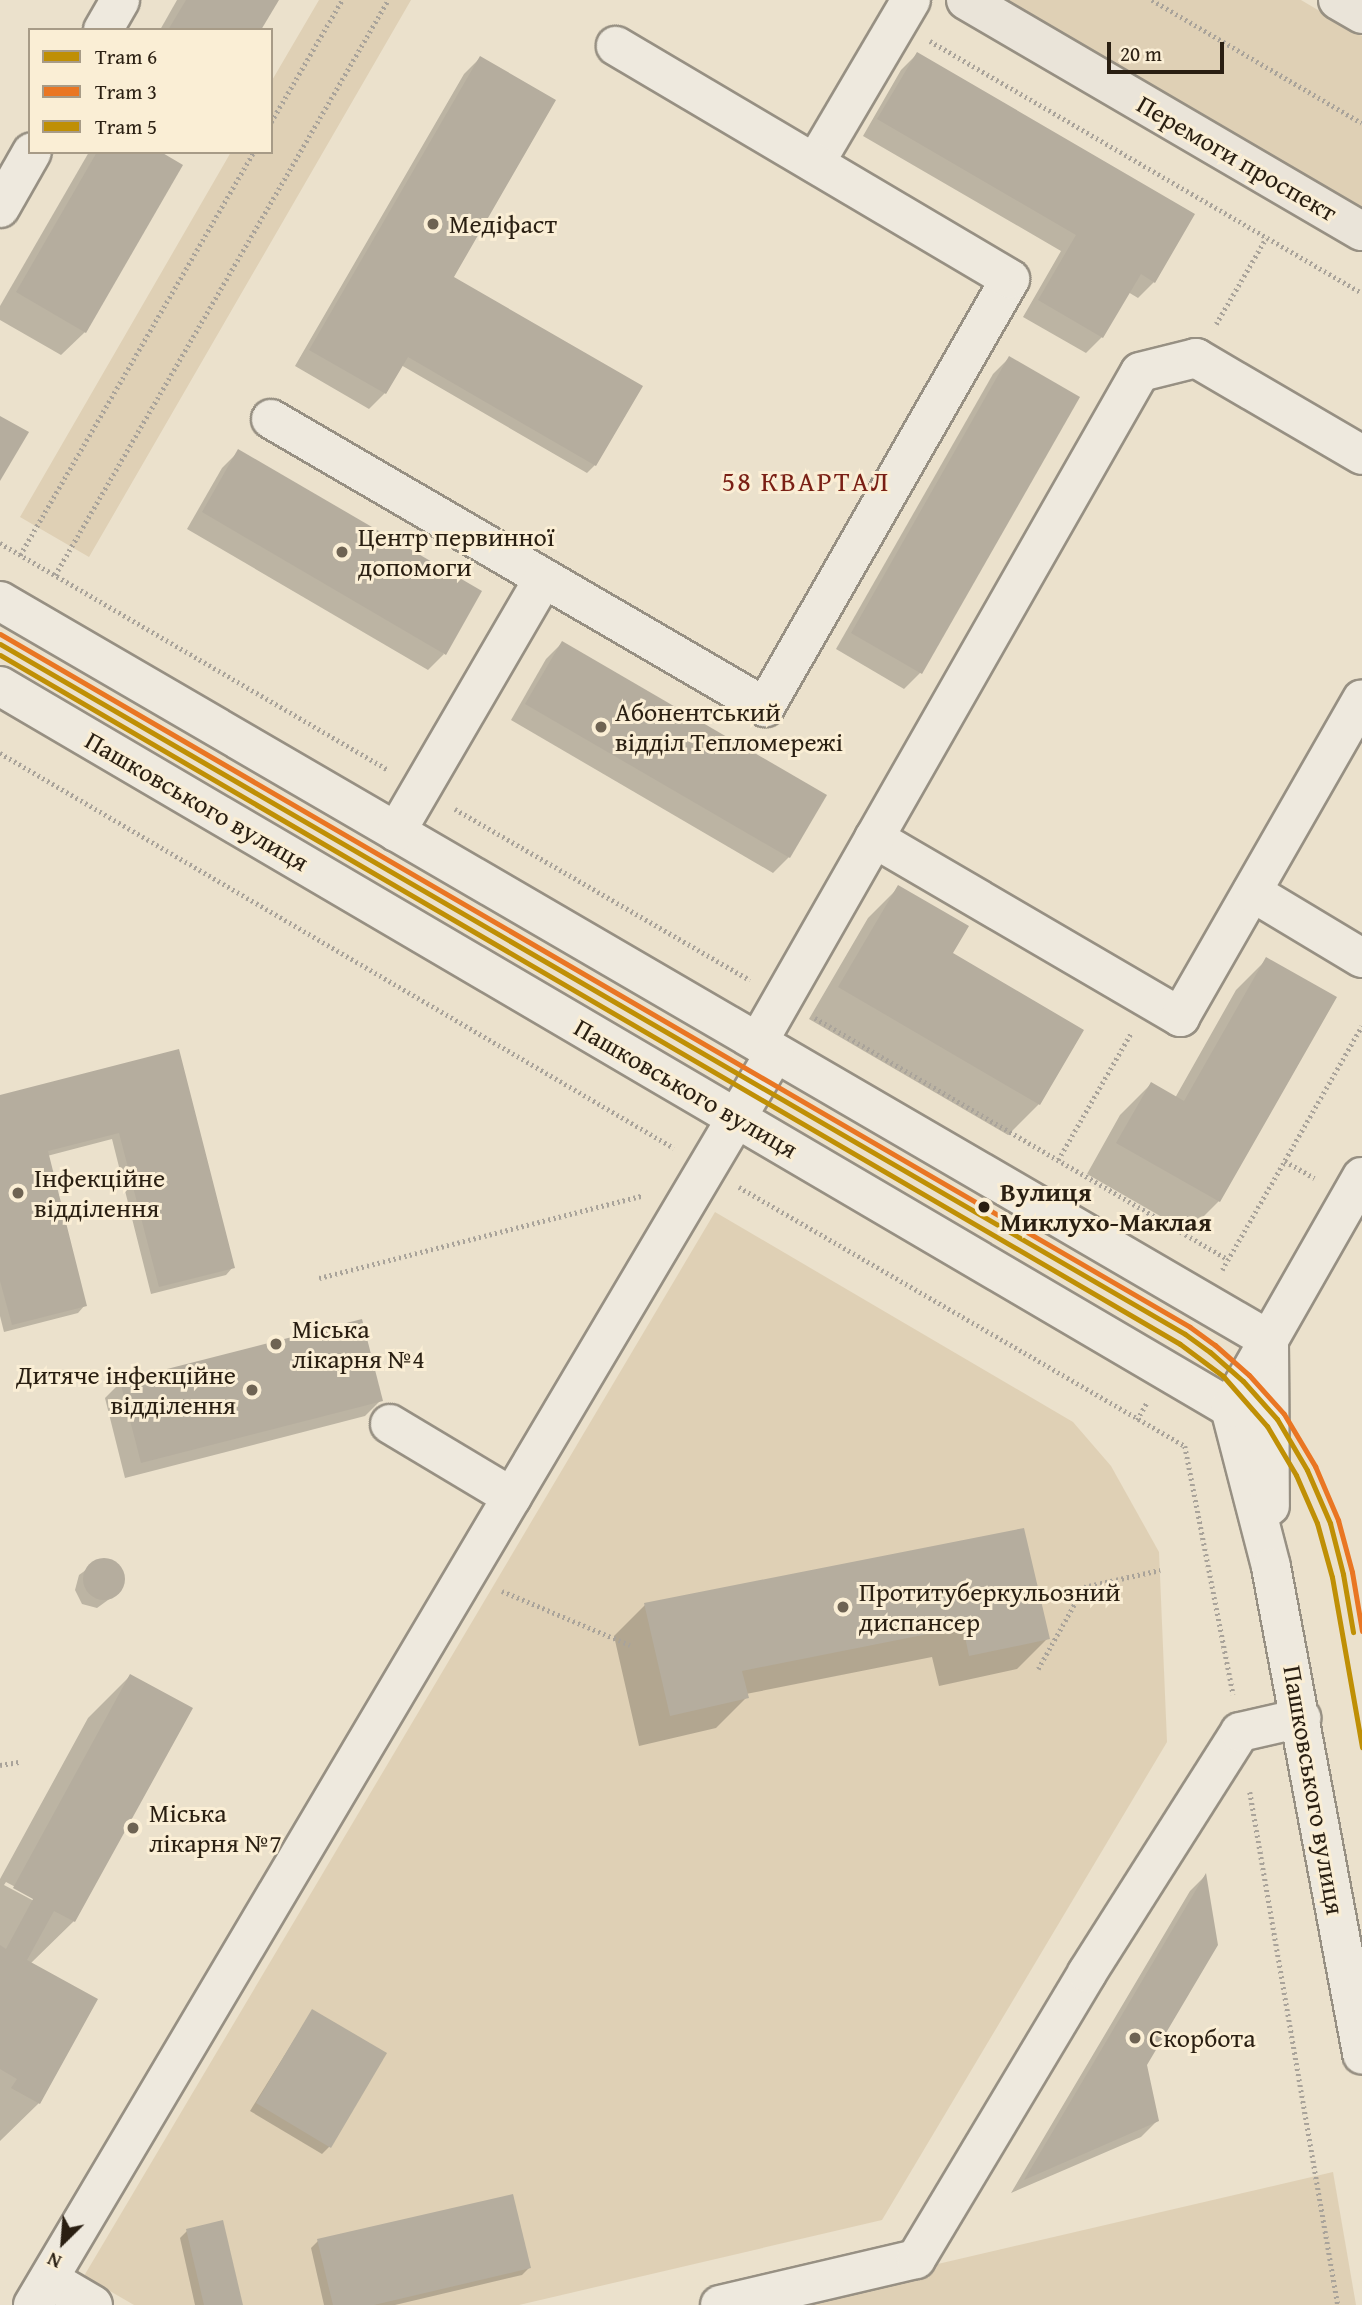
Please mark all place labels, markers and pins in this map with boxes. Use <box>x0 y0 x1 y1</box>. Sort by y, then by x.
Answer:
place label: Медіфаст <box>449 208 557 240</box>
marker: Медіфаст <box>423 214 443 234</box>
place label: Центр первинної допомоги <box>358 521 555 582</box>
marker: Центр первинної допомоги <box>332 542 352 562</box>
place label: Абонентський відділ Тепломережі <box>615 696 843 758</box>
marker: Абонентський відділ Тепломережі <box>593 719 609 735</box>
place label: Інфекційне відділення <box>34 1162 165 1224</box>
place label: Вулиця Миклухо-Маклая <box>1000 1176 1212 1238</box>
marker: Інфекційне відділення <box>8 1183 28 1203</box>
marker: Вулиця Миклухо-Маклая <box>974 1197 994 1217</box>
place label: Міська лікарня №4 <box>292 1313 425 1374</box>
marker: Міська лікарня №4 <box>266 1334 286 1354</box>
place label: Дитяче інфекційне відділення <box>16 1359 236 1420</box>
marker: Дитяче інфекційне відділення <box>242 1380 262 1400</box>
place label: Протитуберкульозний диспансер <box>859 1576 1120 1638</box>
marker: Протитуберкульозний диспансер <box>833 1597 853 1617</box>
place label: Міська лікарня №7 <box>149 1797 282 1858</box>
marker: Міська лікарня №7 <box>123 1818 143 1838</box>
place label: Скорбота <box>1149 2022 1256 2054</box>
marker: Скорбота <box>1127 2030 1143 2046</box>

